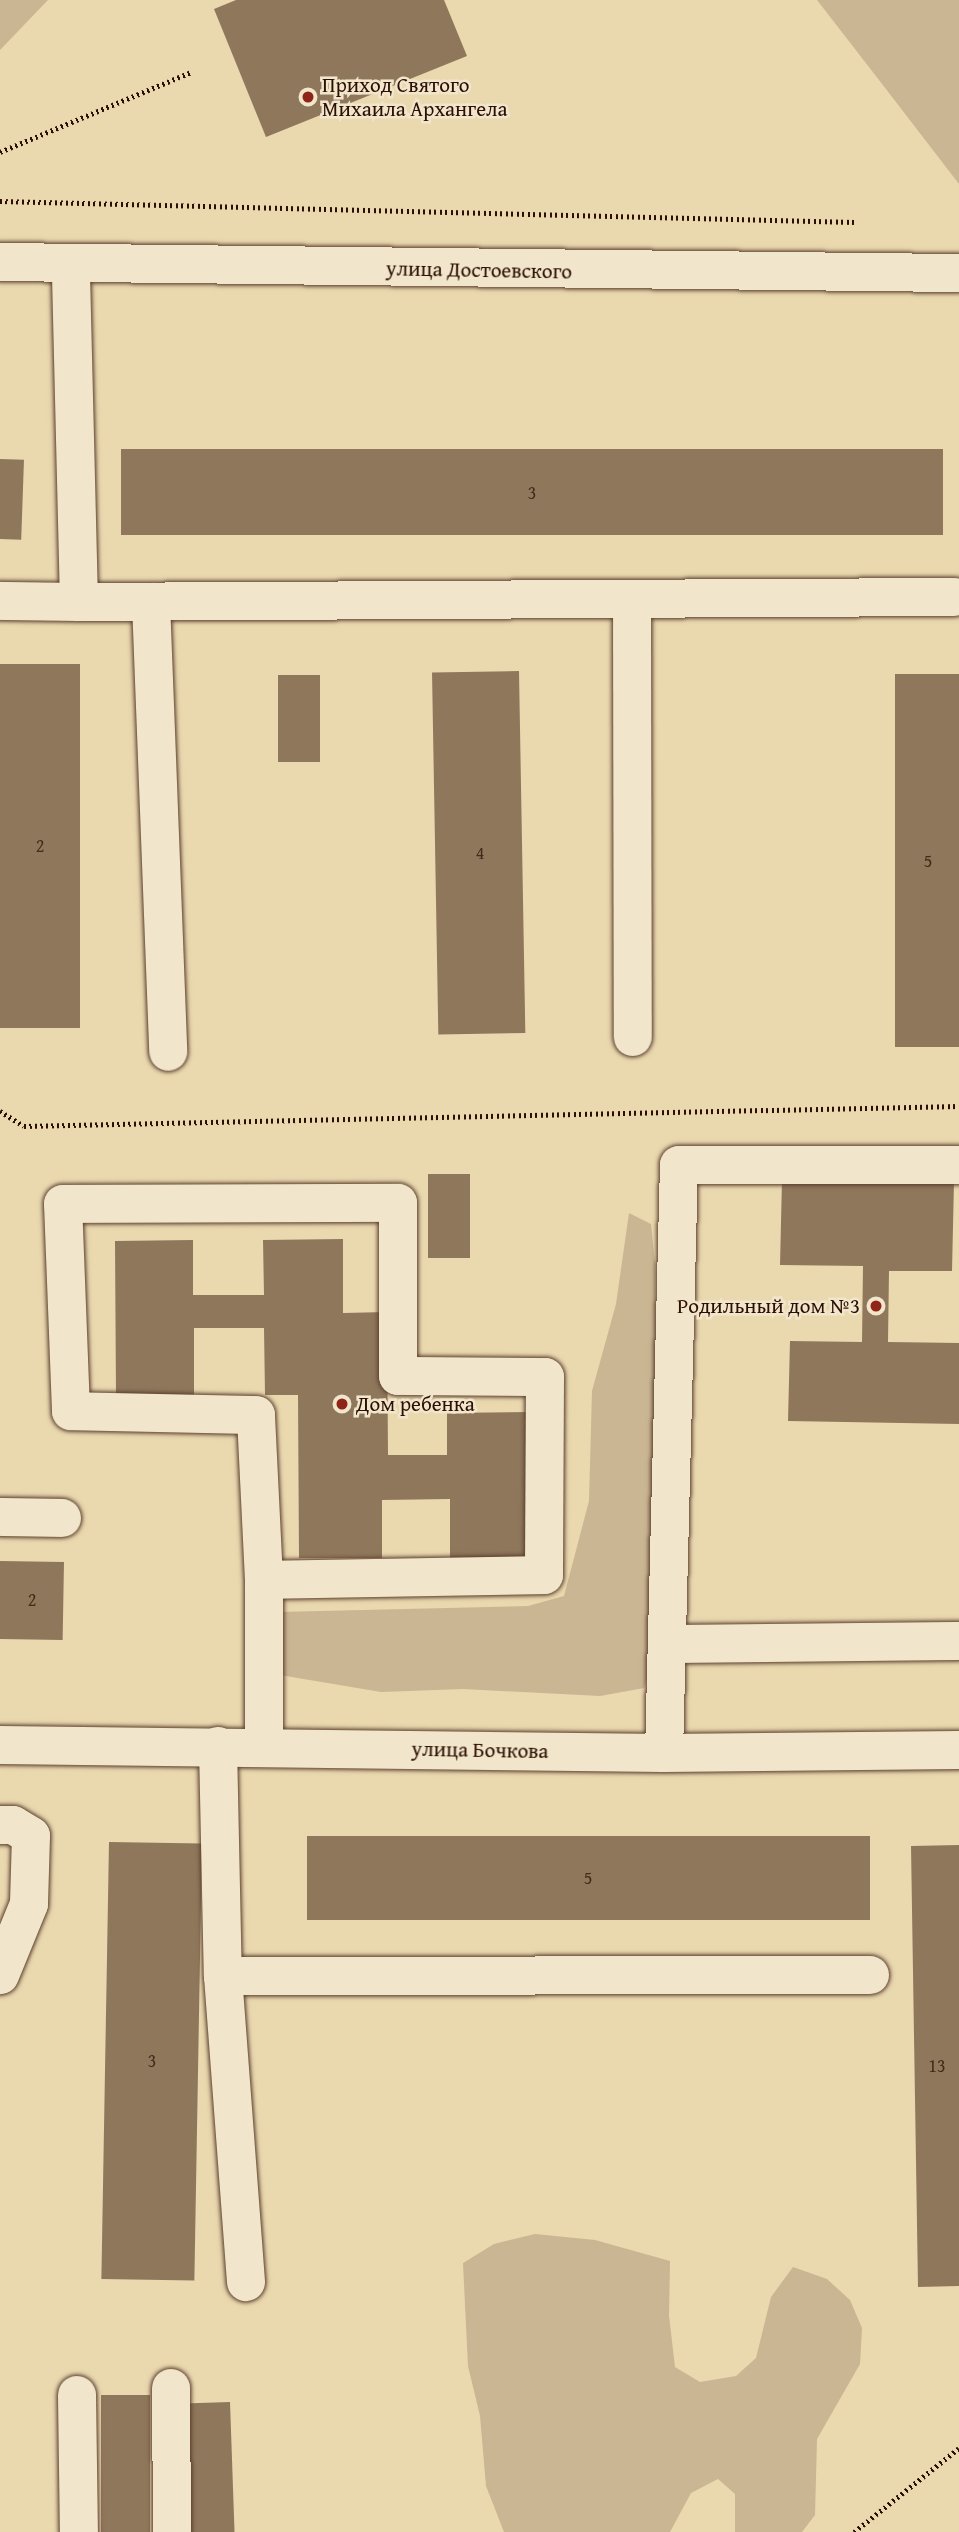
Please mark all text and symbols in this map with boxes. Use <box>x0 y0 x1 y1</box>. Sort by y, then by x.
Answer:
place label: Приход Святого Михаила Архангела <box>322 72 508 122</box>
marker: Приход Святого Михаила Архангела <box>300 89 316 105</box>
street label: улица Достоевского <box>386 256 572 284</box>
house number: 3 <box>528 482 536 504</box>
house number: 2 <box>36 835 44 857</box>
house number: 4 <box>476 842 484 864</box>
house number: 5 <box>924 850 932 872</box>
place label: Родильный дом №3 <box>677 1293 860 1319</box>
marker: Родильный дом №3 <box>866 1296 886 1316</box>
place label: Дом ребенка <box>356 1391 475 1417</box>
marker: Дом ребенка <box>334 1396 350 1412</box>
house number: 2 <box>28 1589 36 1611</box>
street label: улица Бочкова <box>411 1736 549 1764</box>
house number: 5 <box>584 1867 592 1889</box>
house number: 3 <box>148 2050 156 2072</box>
house number: 13 <box>928 2055 946 2077</box>

